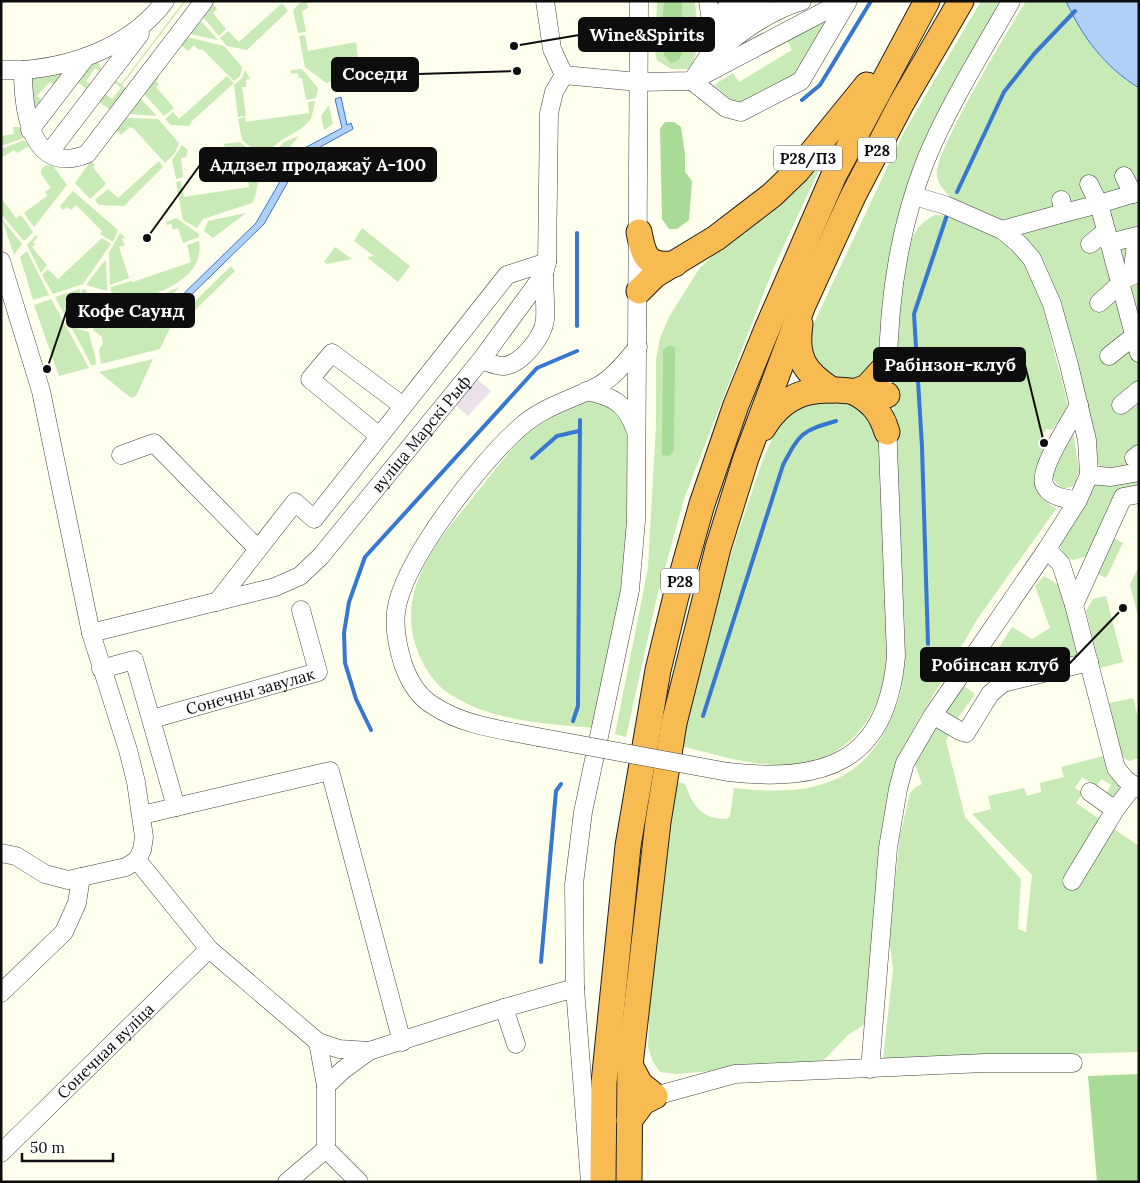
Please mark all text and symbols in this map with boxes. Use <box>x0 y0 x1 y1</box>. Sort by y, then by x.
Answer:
callout: Wine&Spirits <box>579 18 714 51</box>
text: Wine&Spirits <box>590 23 705 46</box>
callout: Соседи <box>332 58 418 91</box>
text: Соседи <box>342 62 408 85</box>
road number: Р28 <box>858 138 896 162</box>
road number: Р28/П3 <box>774 146 842 170</box>
callout: Аддзел продажаў А-100 <box>200 148 436 181</box>
text: Аддзел продажаў А-100 <box>210 153 426 176</box>
callout: Кофе Саунд <box>67 294 194 327</box>
text: Кофе Саунд <box>78 299 184 322</box>
callout: Рабінзон-клуб <box>874 348 1025 381</box>
text: Рабінзон-клуб <box>884 353 1016 376</box>
street label: вуліца Марскі Рыф <box>367 371 475 496</box>
road number: Р28 <box>661 568 699 594</box>
callout: Робінсан клуб <box>921 648 1069 681</box>
text: Робінсан клуб <box>931 653 1059 676</box>
street label: Сонечны завулак <box>183 663 317 719</box>
street label: Сонечная вуліца <box>52 999 158 1103</box>
scale bar <box>22 1130 114 1162</box>
text: 50 m <box>30 1138 65 1157</box>

